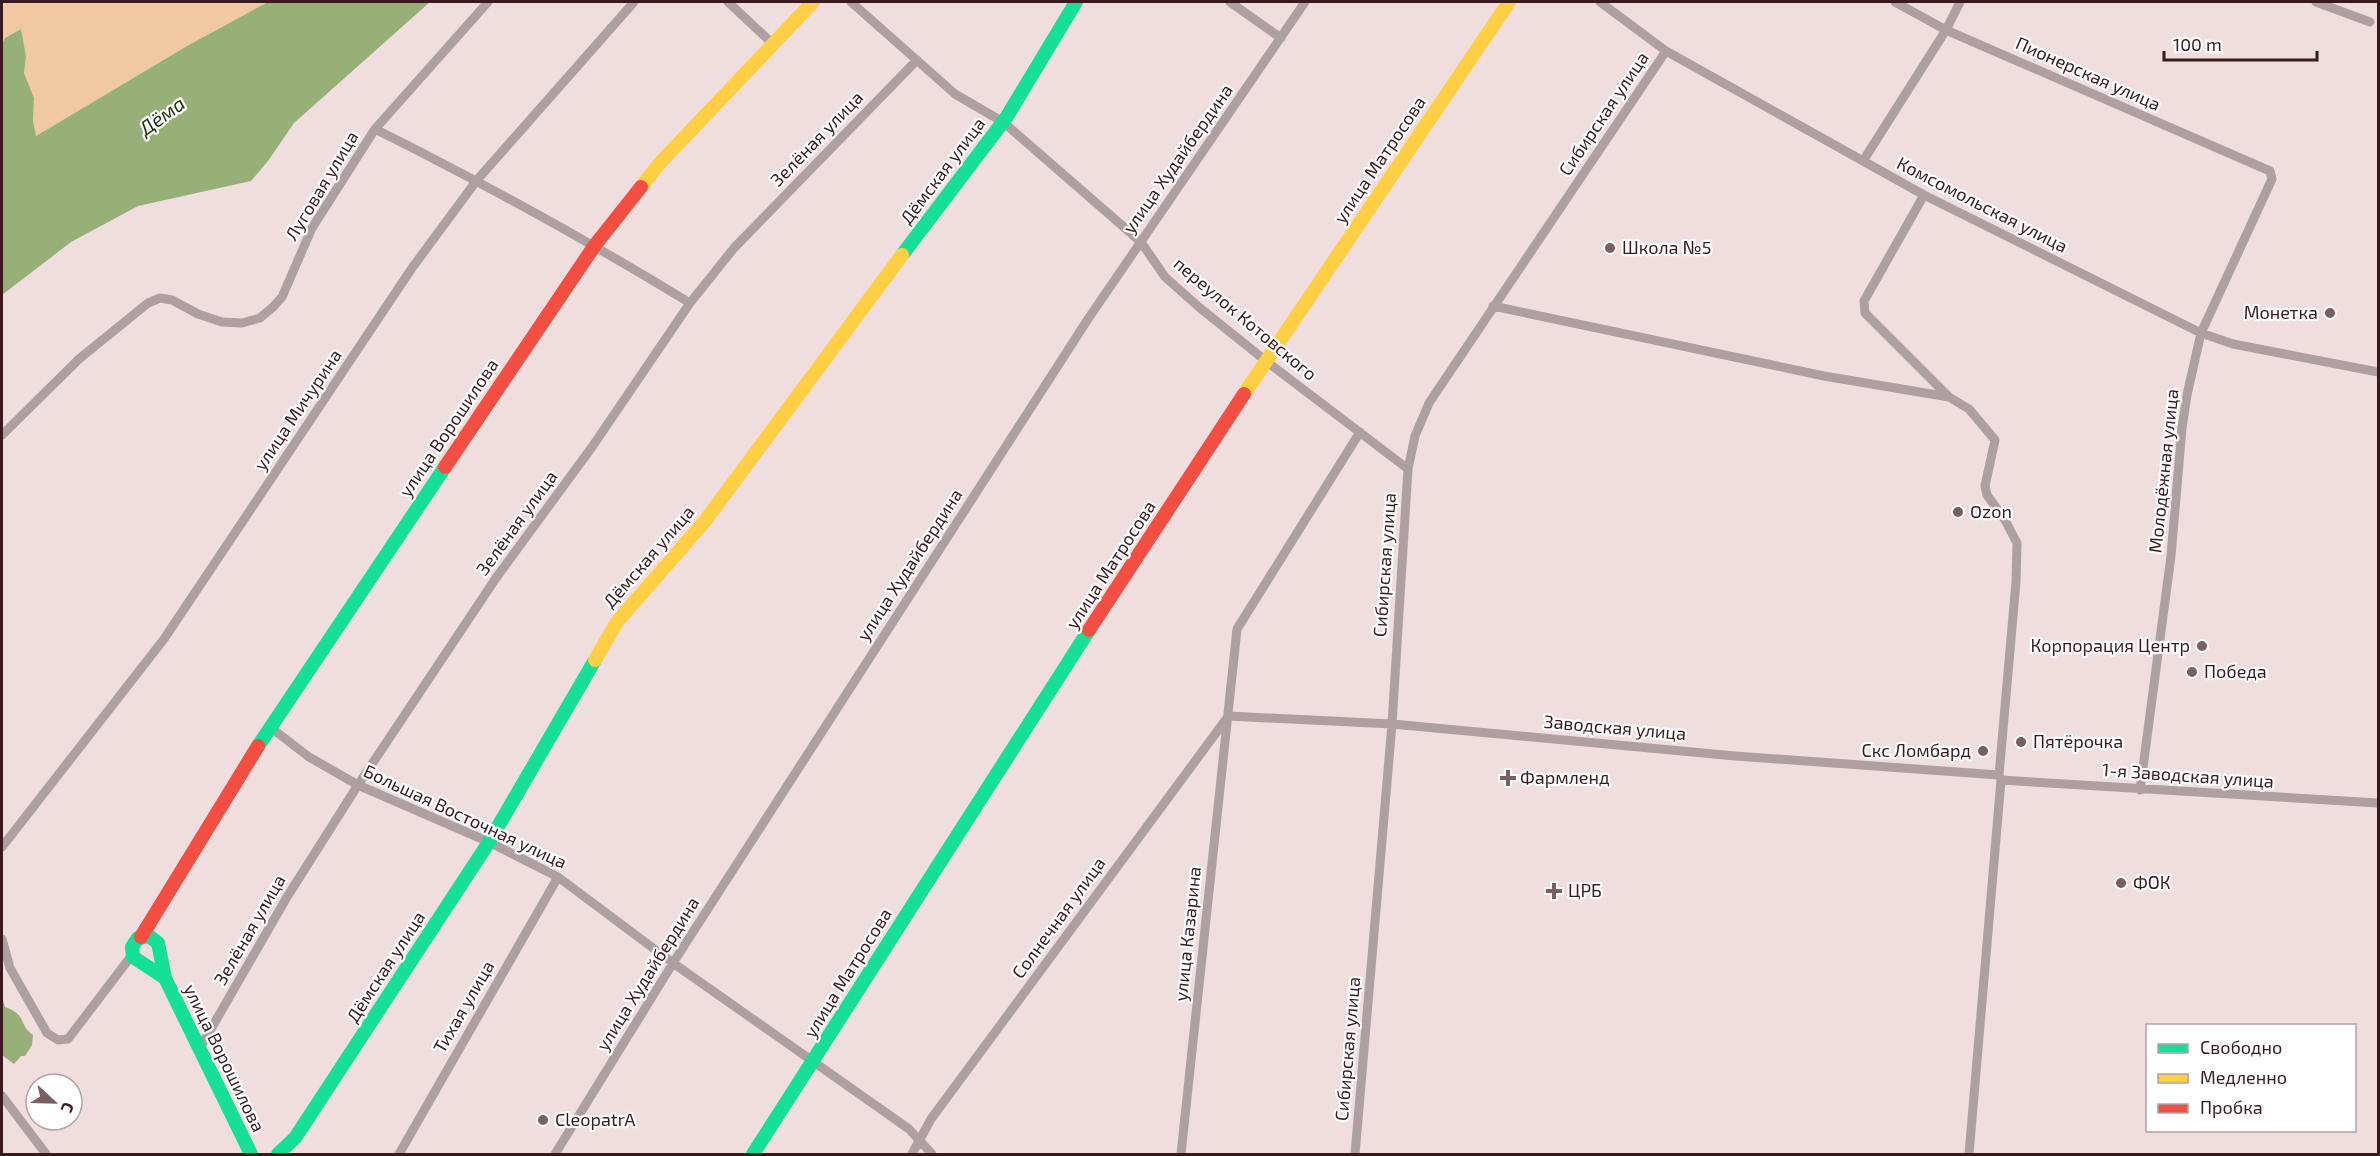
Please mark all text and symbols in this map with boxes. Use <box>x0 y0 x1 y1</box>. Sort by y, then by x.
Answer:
scale bar <box>2164 24 2317 62</box>
street label: Пионерская улица <box>2013 31 2164 115</box>
text: 100 m <box>2173 33 2222 55</box>
street label: Сибирская улица <box>1554 47 1653 180</box>
street label: улица Худайбердина <box>1117 80 1237 237</box>
street label: Зелёная улица <box>765 86 867 191</box>
water label: Дёма <box>133 91 189 140</box>
street label: улица Матросова <box>1329 92 1430 227</box>
street label: Дёмская улица <box>895 113 990 228</box>
street label: Луговая улица <box>280 127 362 244</box>
street label: Комсомольская улица <box>1893 151 2072 257</box>
place label: Школа №5 <box>1622 236 1711 258</box>
marker: Школа №5 <box>1603 241 1617 255</box>
street label: переулок Котовского <box>1170 252 1322 385</box>
place label: Монетка <box>2244 301 2318 323</box>
marker: Монетка <box>2323 306 2337 320</box>
street label: улица Мичурина <box>249 345 346 474</box>
street label: улица Ворошилова <box>394 354 503 501</box>
street label: Молодёжная улица <box>2143 388 2183 554</box>
street label: Зелёная улица <box>471 466 562 579</box>
street label: улица Худайбердина <box>852 484 967 645</box>
street label: Сибирская улица <box>1368 492 1400 638</box>
street label: улица Матросова <box>1060 496 1160 633</box>
place label: Ozon <box>1970 500 2012 522</box>
street label: Дёмская улица <box>598 501 699 612</box>
marker: Ozon <box>1951 505 1965 519</box>
place label: Корпорация Центр <box>2031 634 2190 656</box>
marker: Корпорация Центр <box>2195 639 2209 653</box>
place label: Победа <box>2204 660 2267 682</box>
marker: Победа <box>2185 665 2199 679</box>
street label: Заводская улица <box>1543 710 1687 744</box>
place label: Пятёрочка <box>2033 730 2123 752</box>
marker: Пятёрочка <box>2014 735 2028 749</box>
place label: Скс Ломбард <box>1862 739 1971 761</box>
marker: Скс Ломбард <box>1976 744 1990 758</box>
street label: 1-я Заводская улица <box>2102 758 2275 792</box>
street label: Большая Восточная улица <box>360 759 571 873</box>
place label: Фармленд <box>1520 766 1610 788</box>
marker: Фармленд <box>1501 771 1515 785</box>
street label: Солнечная улица <box>1007 852 1110 982</box>
street label: улица Казарина <box>1169 865 1205 1002</box>
street label: Зелёная улица <box>209 870 290 989</box>
place label: ФОК <box>2133 871 2171 893</box>
marker: ФОК <box>2114 876 2128 890</box>
place label: ЦРБ <box>1568 879 1602 901</box>
marker: ЦРБ <box>1545 882 1563 900</box>
street label: улица Худайбердина <box>591 893 703 1054</box>
street label: улица Матросова <box>798 904 896 1041</box>
street label: Дёмская улица <box>341 907 429 1026</box>
street label: Тихая улица <box>428 956 498 1057</box>
street label: Сибирская улица <box>1330 976 1364 1122</box>
street label: улица Ворошилова <box>180 980 270 1135</box>
legend <box>2146 1024 2356 1132</box>
text: Свободно <box>2200 1036 2282 1058</box>
text: Медленно <box>2200 1066 2287 1088</box>
north arrow <box>24 1072 84 1132</box>
text: Пробка <box>2200 1096 2263 1118</box>
text: С <box>58 1100 79 1116</box>
place label: CleopatrA <box>555 1108 636 1130</box>
marker: CleopatrA <box>536 1113 550 1127</box>

